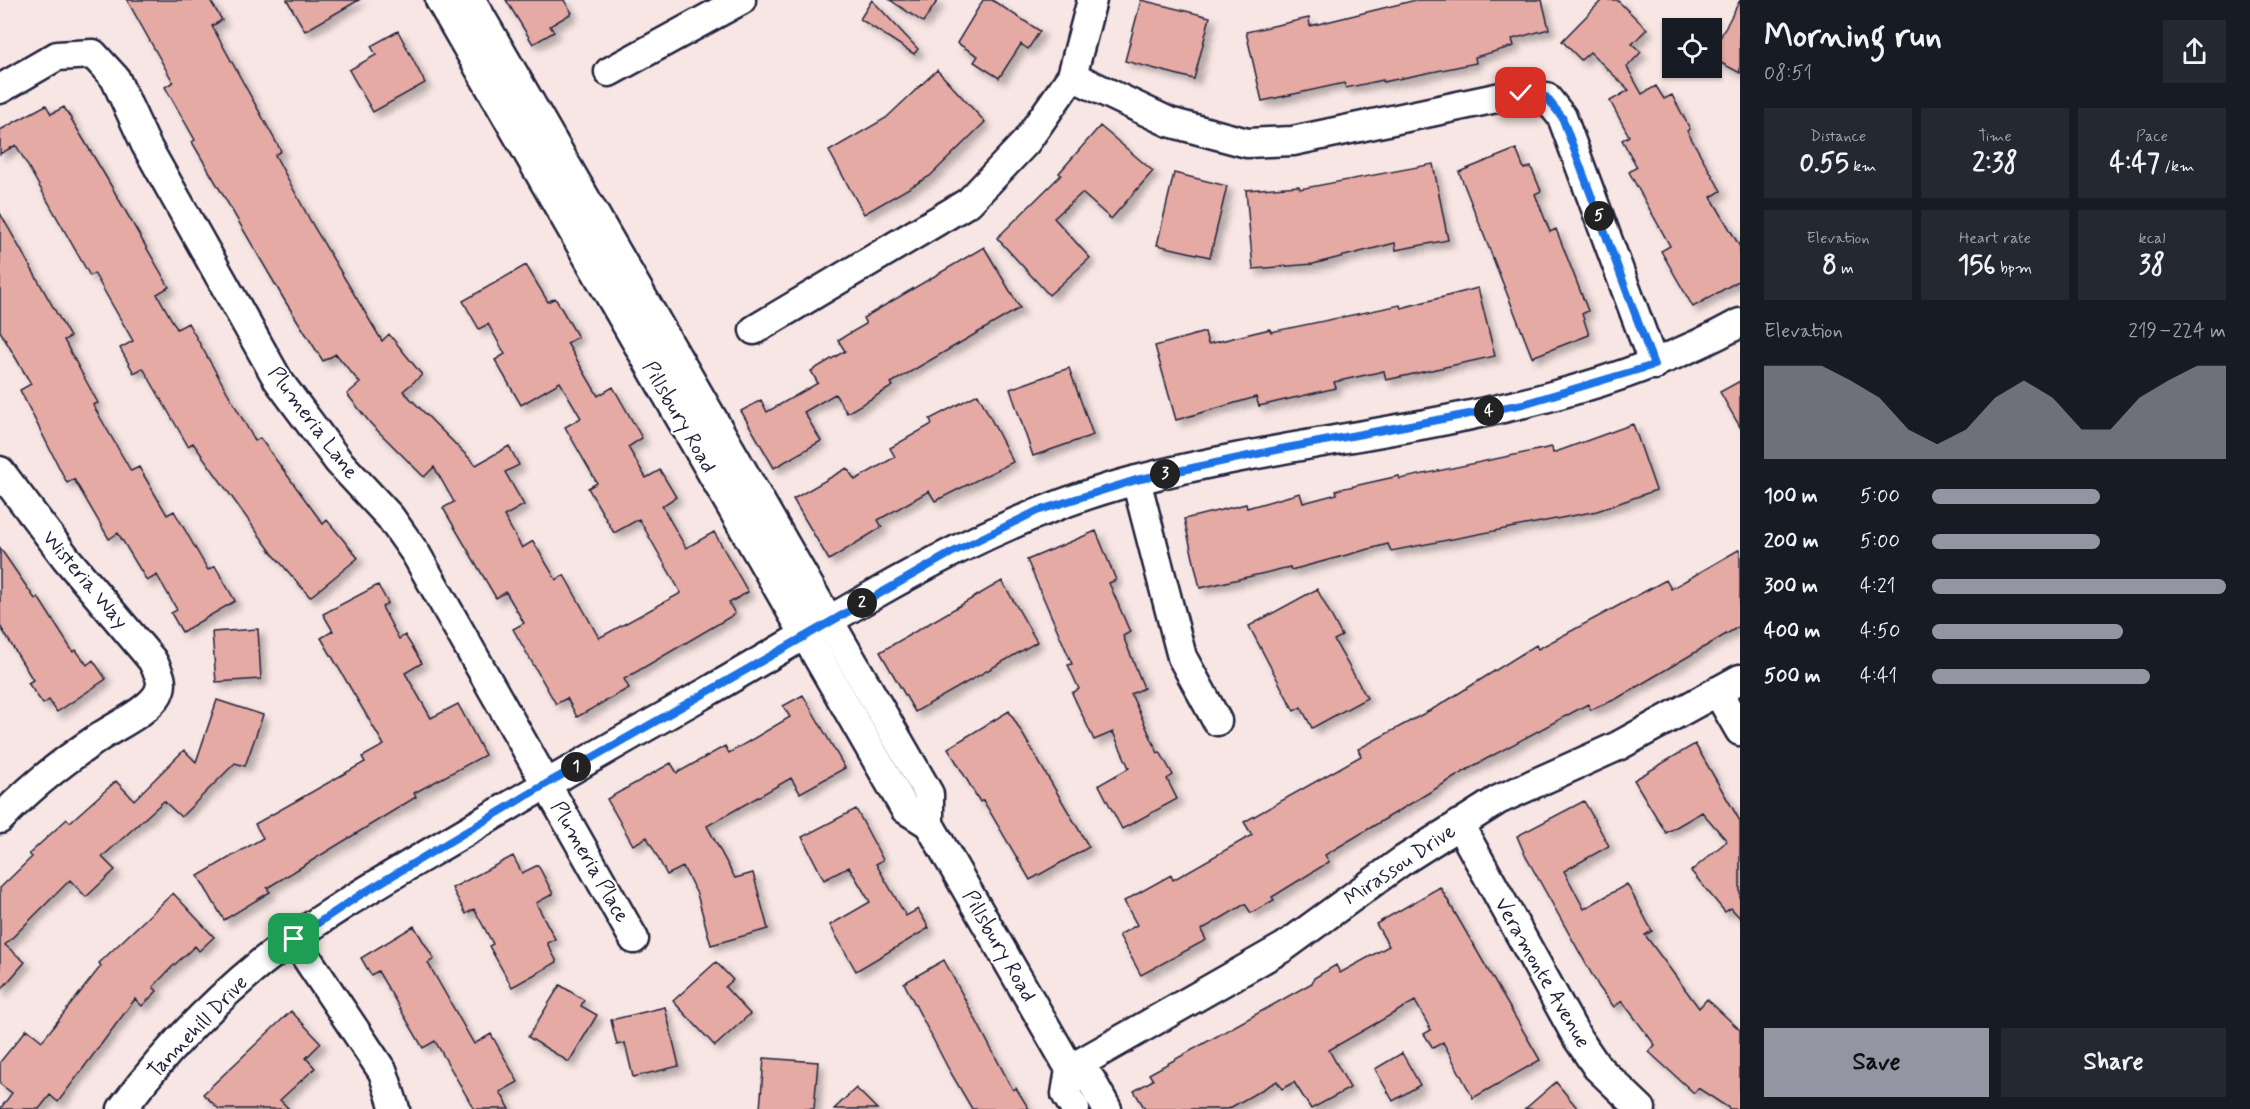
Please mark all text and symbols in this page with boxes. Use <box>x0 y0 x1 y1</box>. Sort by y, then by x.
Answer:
text: Morning run <box>1764 15 1942 59</box>
map controls <box>1662 18 1722 78</box>
button: locate <box>1662 18 1722 78</box>
button: share <box>2163 20 2226 83</box>
text: 08:51 <box>1764 60 1812 87</box>
pin <box>1495 67 1546 118</box>
icon: check <box>1504 76 1537 109</box>
text: Distance <box>1810 126 1866 147</box>
text: Time <box>1978 126 2012 147</box>
text: Pace <box>2136 126 2168 147</box>
text: 0.55 <box>1799 147 1849 181</box>
text: 2:38 <box>1972 147 2018 181</box>
text: 4:47 <box>2110 147 2160 181</box>
text: km <box>1849 156 1877 177</box>
text: /km <box>2160 156 2194 177</box>
pin: 5 <box>1584 201 1614 231</box>
text: 5 <box>1594 205 1604 226</box>
text: Elevation <box>1807 228 1870 249</box>
text: Heart rate <box>1959 228 2031 249</box>
text: kcal <box>2139 228 2165 249</box>
text: 8 <box>1822 249 1837 283</box>
text: 156 <box>1958 249 1996 283</box>
text: 38 <box>2139 249 2165 283</box>
text: m <box>1837 258 1854 279</box>
text: bpm <box>1996 258 2032 279</box>
text: Elevation <box>1764 318 1843 345</box>
text: 219–224 m <box>2128 318 2226 345</box>
street label: Pillsbury Road <box>636 356 722 478</box>
street label: Plumeria Lane <box>261 361 365 485</box>
pin: 4 <box>1474 396 1504 426</box>
text: 4 <box>1484 400 1494 421</box>
pin: 3 <box>1150 459 1180 489</box>
text: 3 <box>1161 463 1169 484</box>
text: 100 m <box>1764 483 1818 510</box>
text: 5:00 <box>1860 483 1900 510</box>
street label: Wisteria Way <box>36 525 134 635</box>
text: 200 m <box>1764 528 1819 555</box>
text: 5:00 <box>1860 528 1900 555</box>
text: 300 m <box>1764 573 1818 600</box>
text: 4:21 <box>1860 573 1895 600</box>
pin: 2 <box>847 588 877 618</box>
text: 2 <box>858 592 866 613</box>
text: 400 m <box>1764 618 1820 645</box>
text: 4:50 <box>1860 618 1900 645</box>
text: 500 m <box>1764 663 1821 690</box>
text: 4:41 <box>1860 663 1897 690</box>
pin: 1 <box>561 752 591 782</box>
text: 1 <box>572 756 580 777</box>
street label: Plumeria Place <box>544 796 636 928</box>
street label: Mirassou Drive <box>1339 817 1461 913</box>
street label: Pillsbury Road <box>956 885 1042 1007</box>
street label: Veramonte Avenue <box>1487 893 1597 1053</box>
pin <box>268 913 319 964</box>
icon: arrive <box>277 922 310 955</box>
street label: Tannehill Drive <box>142 969 254 1085</box>
button: Save <box>1764 1028 1989 1097</box>
button: Share <box>2001 1028 2226 1097</box>

